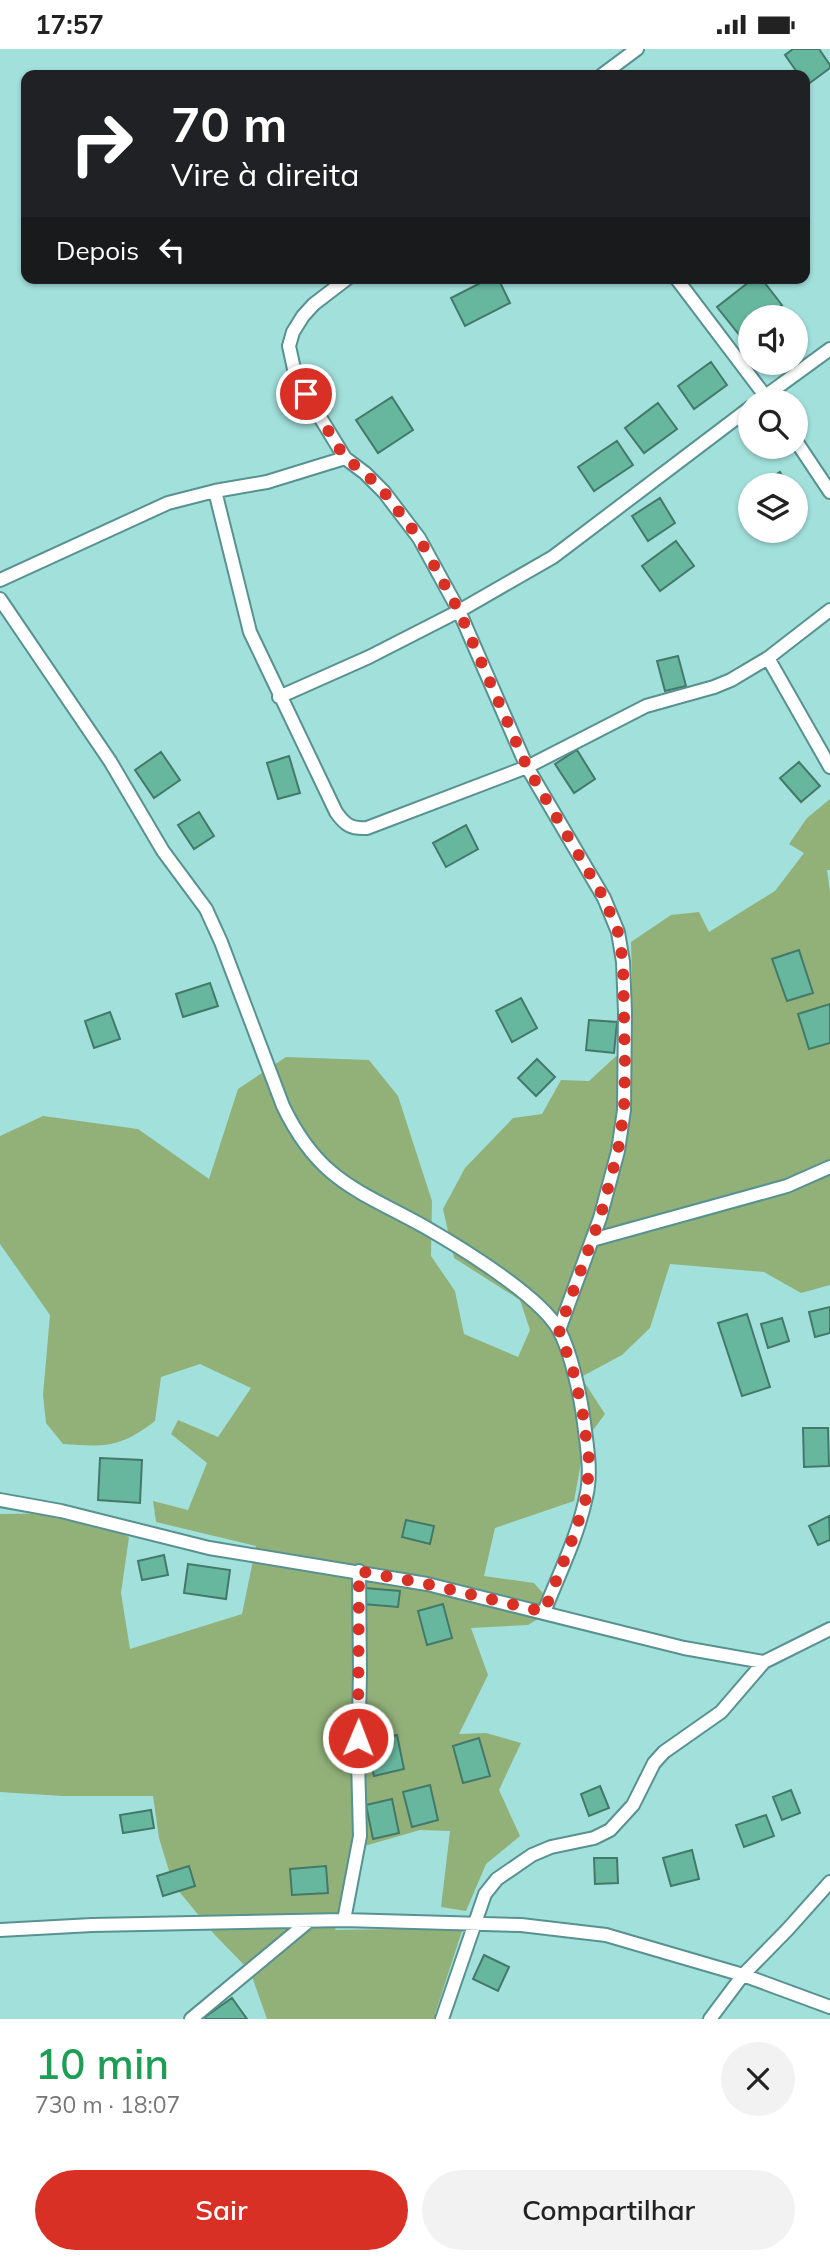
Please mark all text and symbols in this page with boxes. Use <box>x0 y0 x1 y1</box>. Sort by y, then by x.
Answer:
text: 17:57 <box>35 8 104 41</box>
text: 70 m <box>171 93 287 154</box>
icon: right <box>56 98 147 189</box>
text: Vire à direita <box>171 154 359 194</box>
icon: left <box>153 231 191 269</box>
text: Depois <box>56 234 139 267</box>
map controls <box>738 305 808 543</box>
button: sound <box>738 305 808 375</box>
pin <box>276 364 336 424</box>
icon: arrive <box>287 375 325 413</box>
button: search <box>738 389 808 459</box>
button: layers <box>738 473 808 543</box>
position arrow <box>321 1701 395 1775</box>
text: 10 min <box>35 2037 169 2090</box>
button: close <box>721 2042 795 2116</box>
text: 730 m · 18:07 <box>35 2090 180 2119</box>
button: Sair <box>35 2170 408 2250</box>
button: Compartilhar <box>422 2170 795 2250</box>

